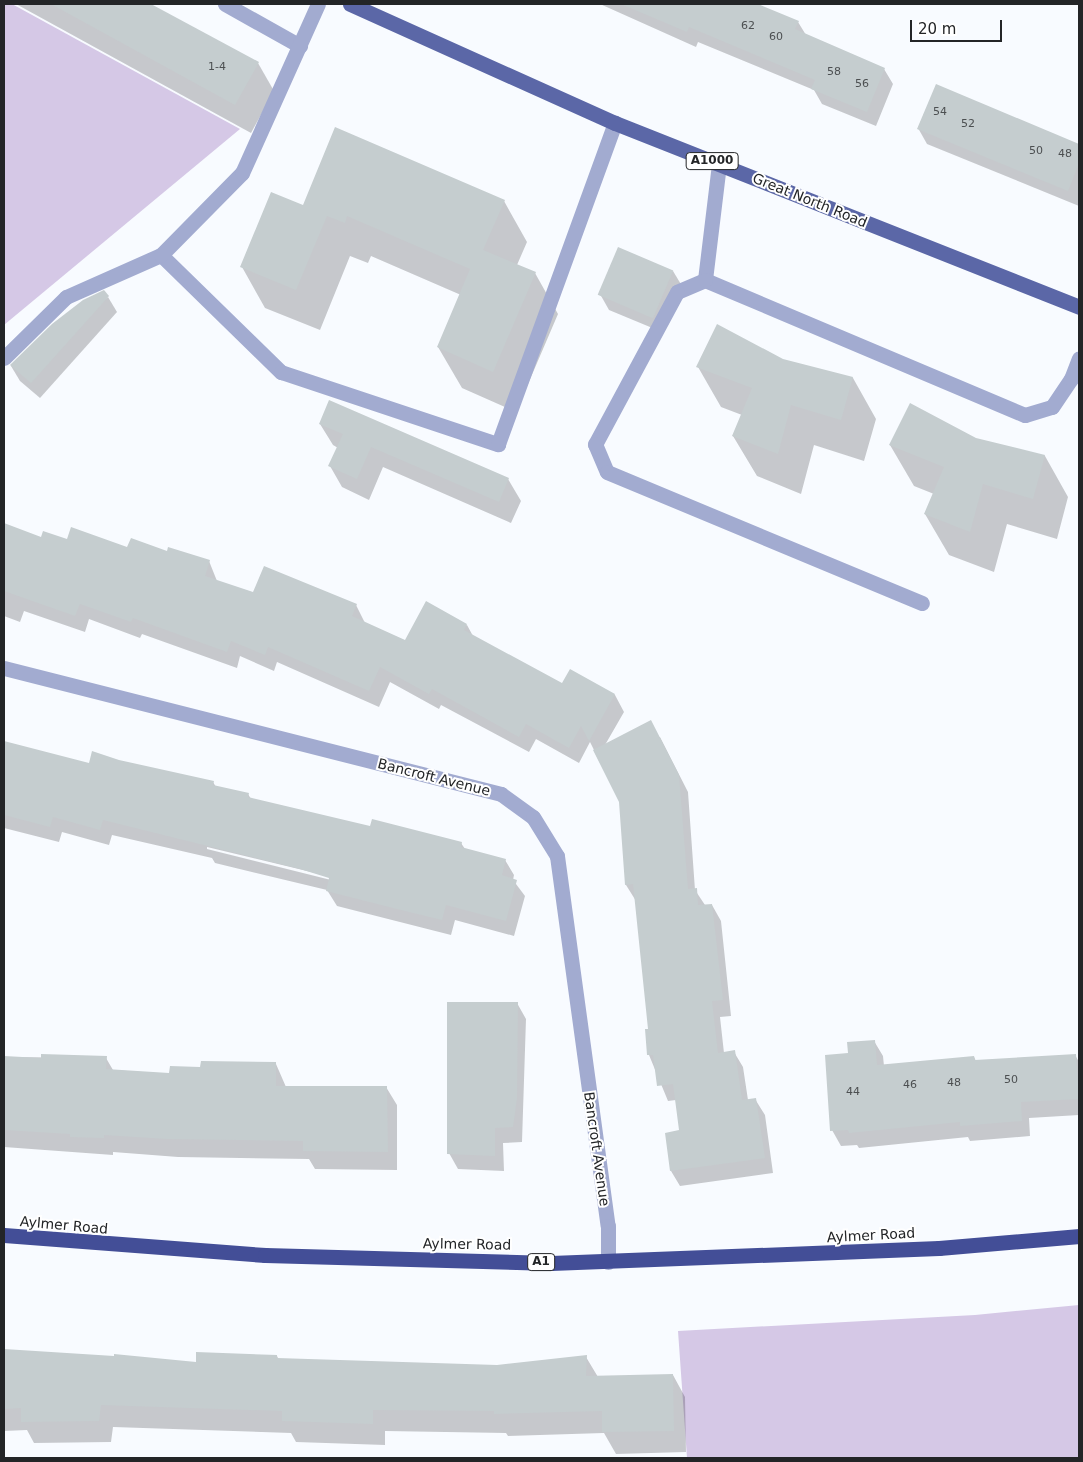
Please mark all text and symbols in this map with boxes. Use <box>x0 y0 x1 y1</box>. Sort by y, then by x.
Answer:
scale bar <box>913 10 1006 42</box>
house number: 62 <box>741 19 755 33</box>
text: 20 m <box>918 20 956 38</box>
house number: 60 <box>769 30 783 44</box>
house number: 1-4 <box>208 60 226 74</box>
house number: 58 <box>827 65 841 79</box>
house number: 56 <box>855 77 869 91</box>
house number: 54 <box>933 105 947 119</box>
house number: 52 <box>961 117 975 131</box>
house number: 50 <box>1029 144 1043 158</box>
house number: 48 <box>1058 147 1072 161</box>
road number: A1000 <box>684 152 740 170</box>
street label: Great North Road <box>750 169 870 231</box>
street label: Bancroft Avenue <box>376 755 492 799</box>
house number: 50 <box>1004 1073 1018 1087</box>
house number: 48 <box>947 1076 961 1090</box>
house number: 46 <box>903 1078 917 1092</box>
house number: 44 <box>846 1085 860 1099</box>
street label: Bancroft Avenue <box>581 1091 613 1207</box>
street label: Aylmer Road <box>19 1213 109 1237</box>
street label: Aylmer Road <box>826 1224 916 1246</box>
street label: Aylmer Road <box>423 1235 511 1253</box>
road number: A1 <box>526 1252 556 1272</box>

